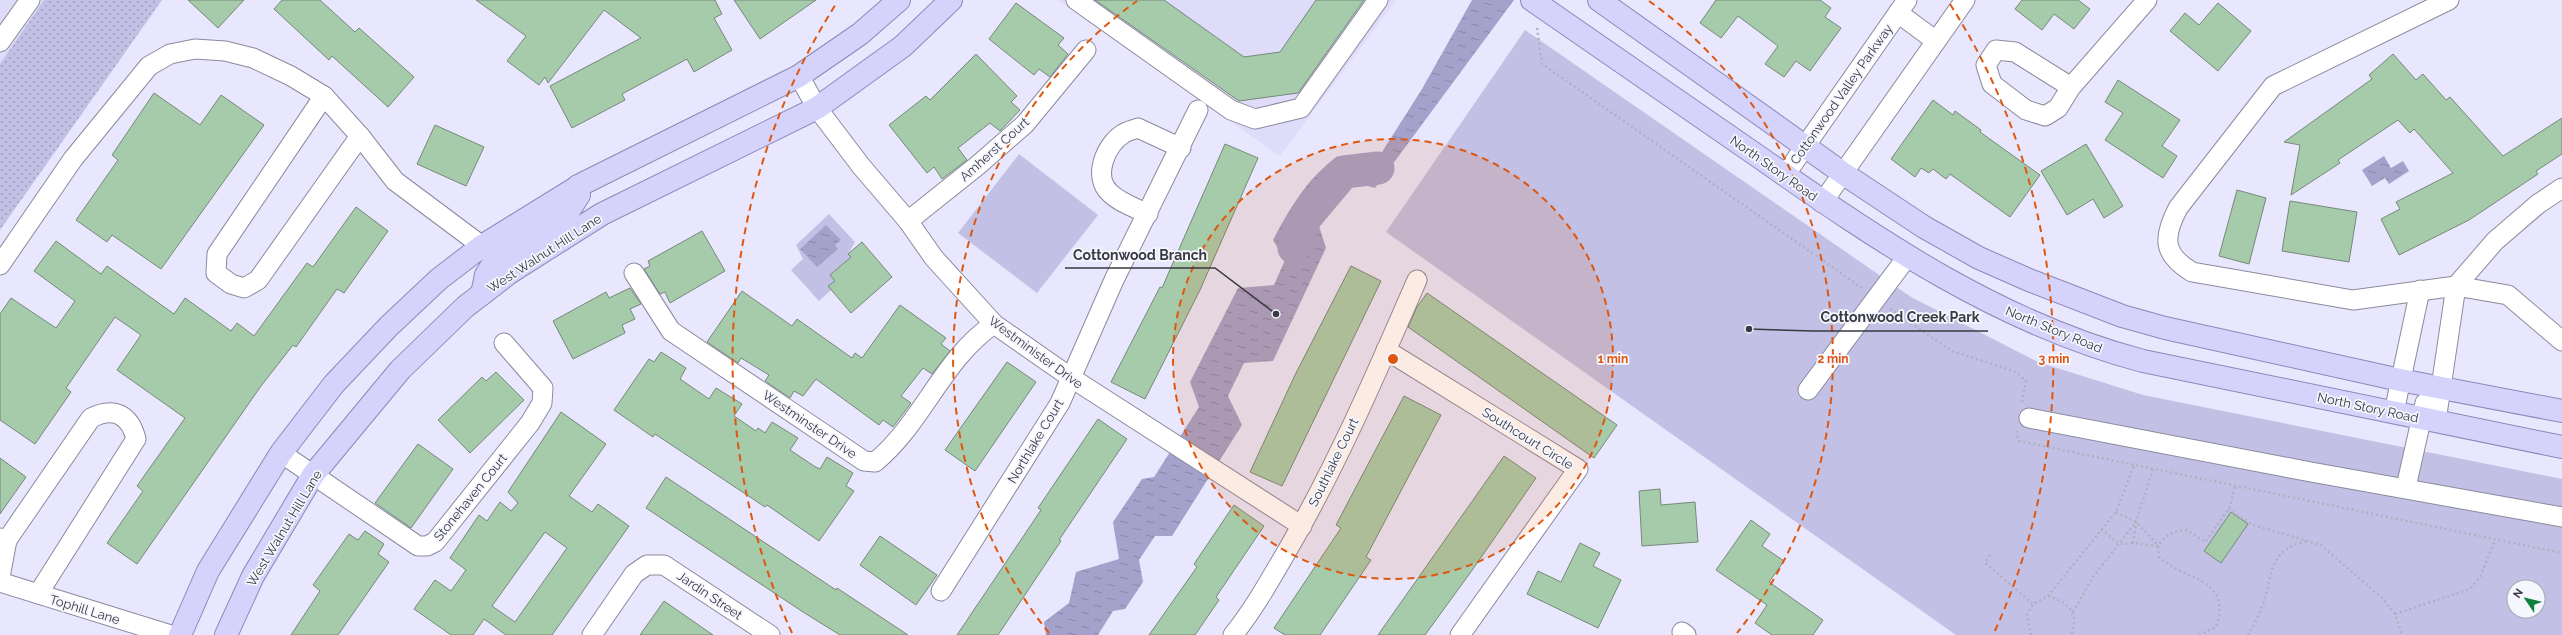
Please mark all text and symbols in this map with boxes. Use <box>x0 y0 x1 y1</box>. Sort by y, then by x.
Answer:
street label: Cottonwood Valley Parkway <box>1787 21 1896 167</box>
street label: Amherst Court <box>957 114 1032 184</box>
street label: North Story Road <box>1727 133 1820 204</box>
street label: West Walnut Hill Lane <box>485 211 604 296</box>
callout: Cottonwood Branch <box>1065 242 1215 268</box>
text: Cottonwood Branch <box>1073 247 1207 263</box>
street label: North Story Road <box>2003 303 2104 356</box>
callout: Cottonwood Creek Park <box>1813 305 1988 331</box>
text: Cottonwood Creek Park <box>1820 309 1980 325</box>
street label: Westminister Drive <box>986 313 1086 392</box>
centre of rings <box>1386 352 1400 366</box>
text: 1 min <box>1598 352 1628 366</box>
text: 2 min <box>1817 352 1849 366</box>
text: 3 min <box>2038 352 2070 366</box>
street label: Westminster Drive <box>760 387 860 462</box>
street label: North Story Road <box>2316 389 2420 426</box>
street label: Northlake Court <box>1004 396 1067 486</box>
street label: Southcourt Circle <box>1479 404 1576 473</box>
street label: Southlake Court <box>1306 415 1362 509</box>
street label: Stonehaven Court <box>431 450 511 544</box>
street label: West Walnut Hill Lane <box>244 467 325 589</box>
street label: Jardin Street <box>674 568 746 623</box>
north arrow <box>2506 579 2546 619</box>
text: N <box>2510 586 2526 601</box>
street label: Tophill Lane <box>48 592 122 627</box>

